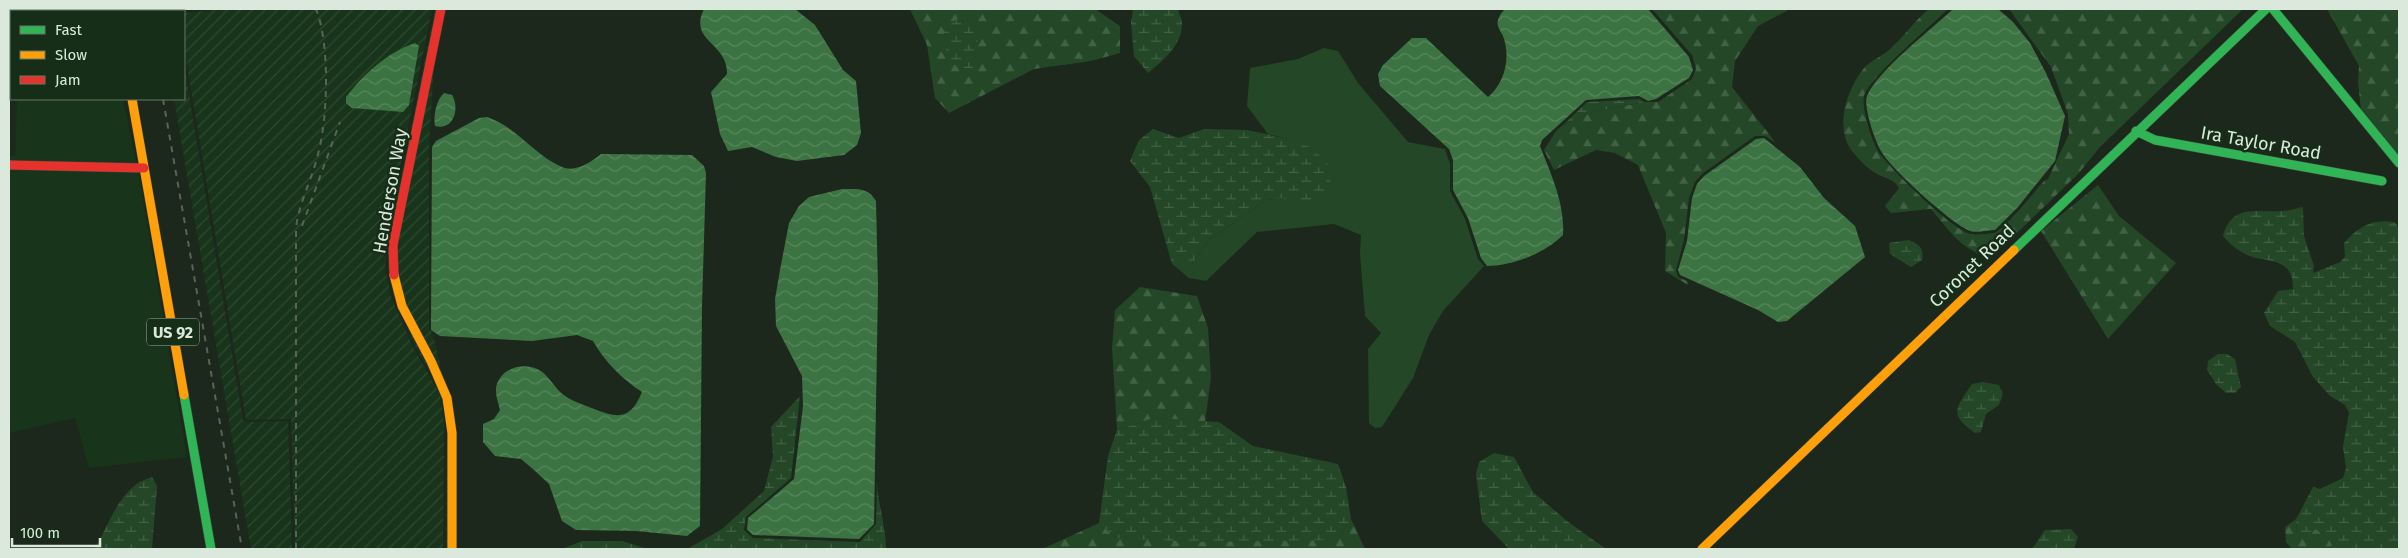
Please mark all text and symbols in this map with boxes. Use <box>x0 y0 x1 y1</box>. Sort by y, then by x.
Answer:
legend <box>10 10 185 100</box>
text: Fast <box>55 21 82 39</box>
text: Slow <box>55 46 87 64</box>
text: Jam <box>55 71 81 89</box>
street label: Ira Taylor Road <box>2199 122 2323 164</box>
street label: Henderson Way <box>368 127 412 255</box>
street label: Coronet Road <box>1925 220 2019 312</box>
road number: US 92 <box>147 318 199 346</box>
scale bar <box>12 516 100 548</box>
text: 100 m <box>20 524 60 542</box>

